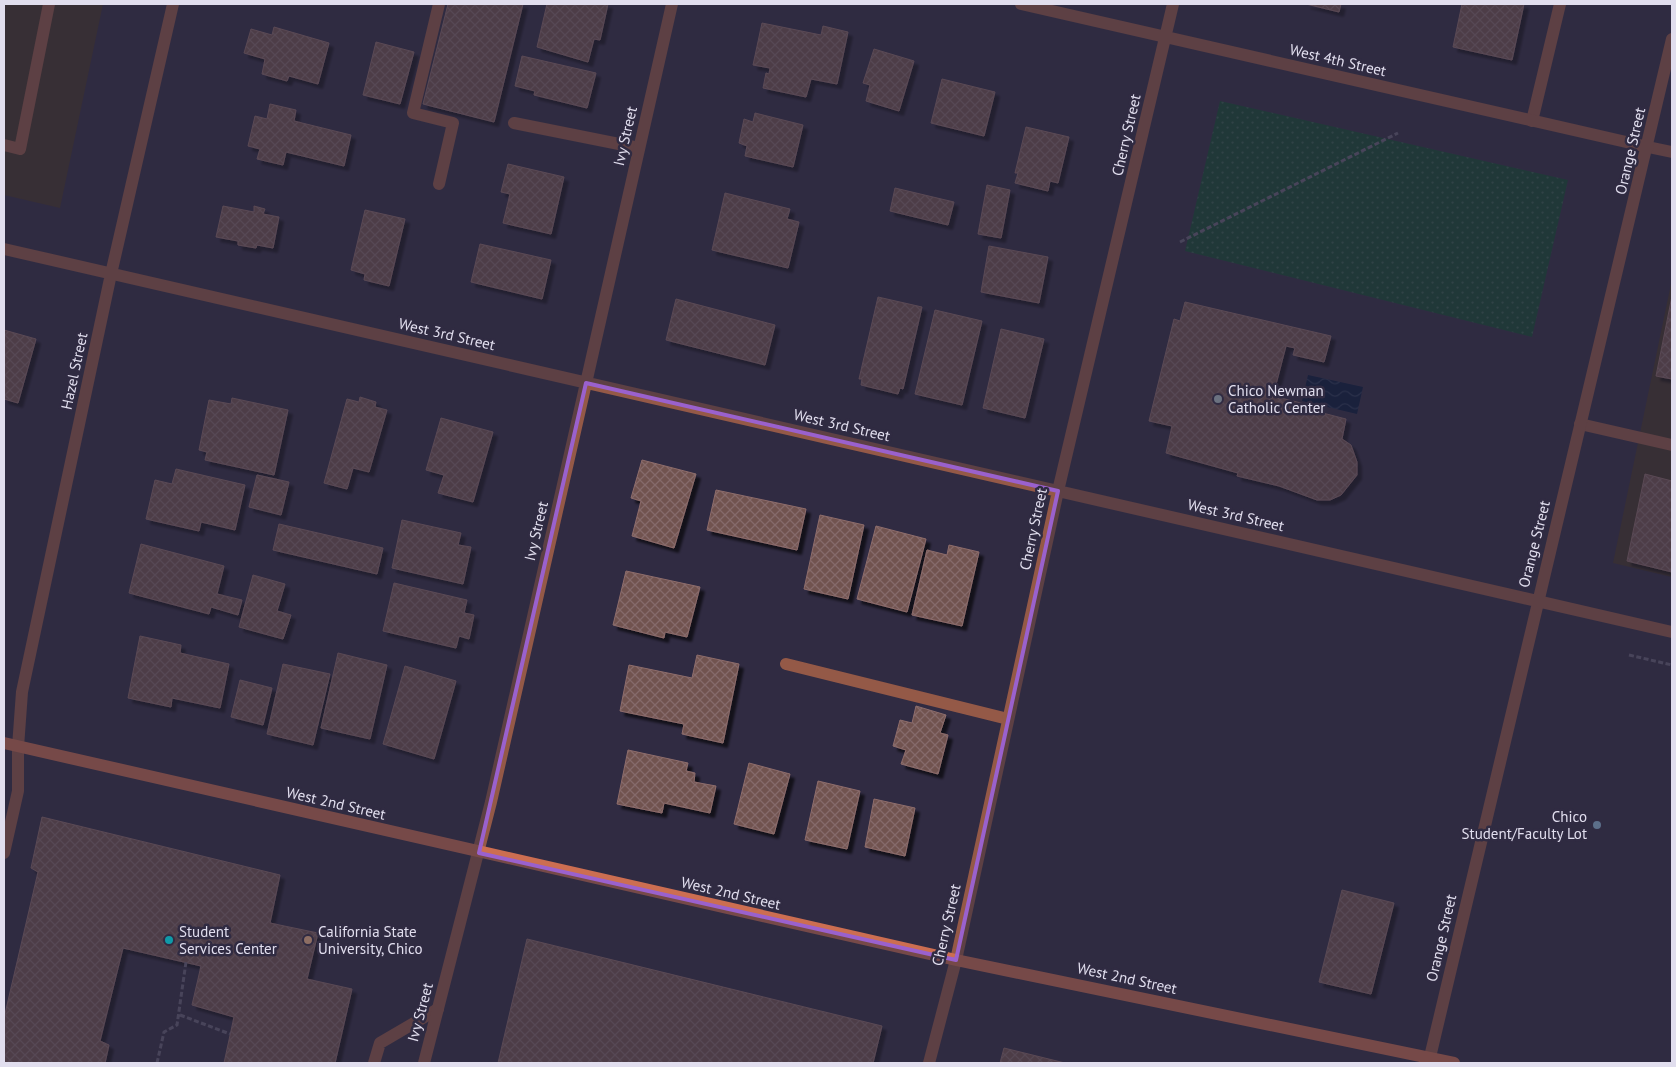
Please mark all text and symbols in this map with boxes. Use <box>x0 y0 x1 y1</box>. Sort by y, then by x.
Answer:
street label: West 4th Street <box>1288 40 1388 80</box>
street label: Cherry Street <box>1107 92 1145 178</box>
street label: Ivy Street <box>609 104 641 168</box>
street label: Orange Street <box>1611 106 1649 196</box>
street label: West 3rd Street <box>397 314 497 354</box>
street label: Hazel Street <box>57 331 91 411</box>
place label: Chico Newman Catholic Center <box>1228 381 1325 417</box>
marker: Chico Newman Catholic Center <box>1212 393 1224 405</box>
street label: West 3rd Street <box>792 405 892 445</box>
street label: Cherry Street <box>1015 486 1051 572</box>
street label: West 3rd Street <box>1186 495 1286 535</box>
street label: Ivy Street <box>520 499 552 563</box>
street label: Orange Street <box>1514 499 1554 589</box>
street label: West 2nd Street <box>284 782 388 824</box>
place label: Chico Student/Faculty Lot <box>1462 807 1587 843</box>
marker: Chico Student/Faculty Lot <box>1591 819 1603 831</box>
street label: West 2nd Street <box>679 872 783 914</box>
street label: Cherry Street <box>927 882 965 968</box>
street label: Orange Street <box>1422 893 1460 983</box>
place label: Student Services Center <box>179 922 277 958</box>
place label: California State University, Chico <box>318 922 423 958</box>
marker: Student Services Center <box>163 934 175 946</box>
marker: California State University, Chico <box>302 934 314 946</box>
street label: West 2nd Street <box>1075 958 1179 998</box>
street label: Ivy Street <box>403 980 437 1044</box>

